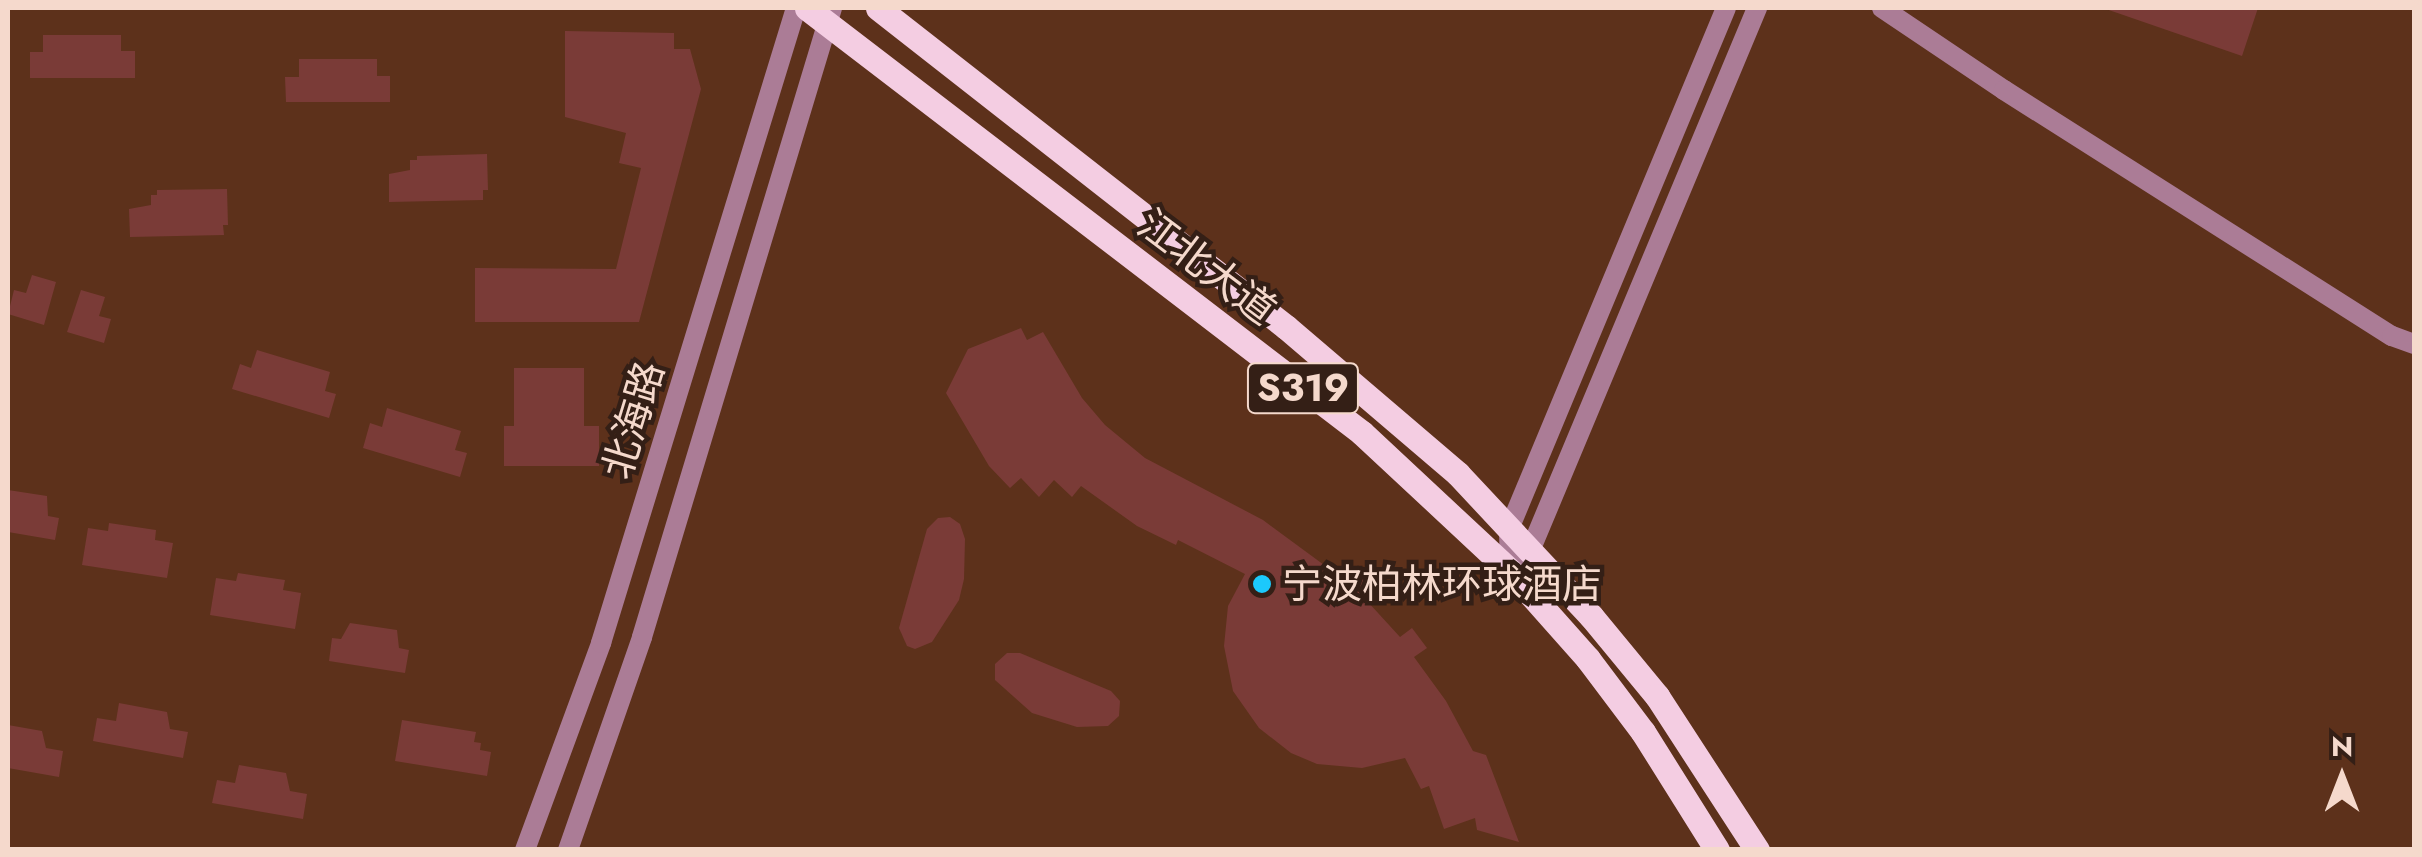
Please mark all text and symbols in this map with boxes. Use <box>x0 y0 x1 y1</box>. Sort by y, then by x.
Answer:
street label: 江北大道 <box>1129 200 1285 334</box>
road number: S319 <box>1246 355 1360 421</box>
street label: 北海路 <box>593 356 673 484</box>
place label: 宁波柏林环球酒店 <box>1282 560 1602 608</box>
marker: 宁波柏林环球酒店 <box>1251 573 1273 595</box>
text: N <box>2331 726 2353 767</box>
north arrow <box>2292 727 2392 827</box>

